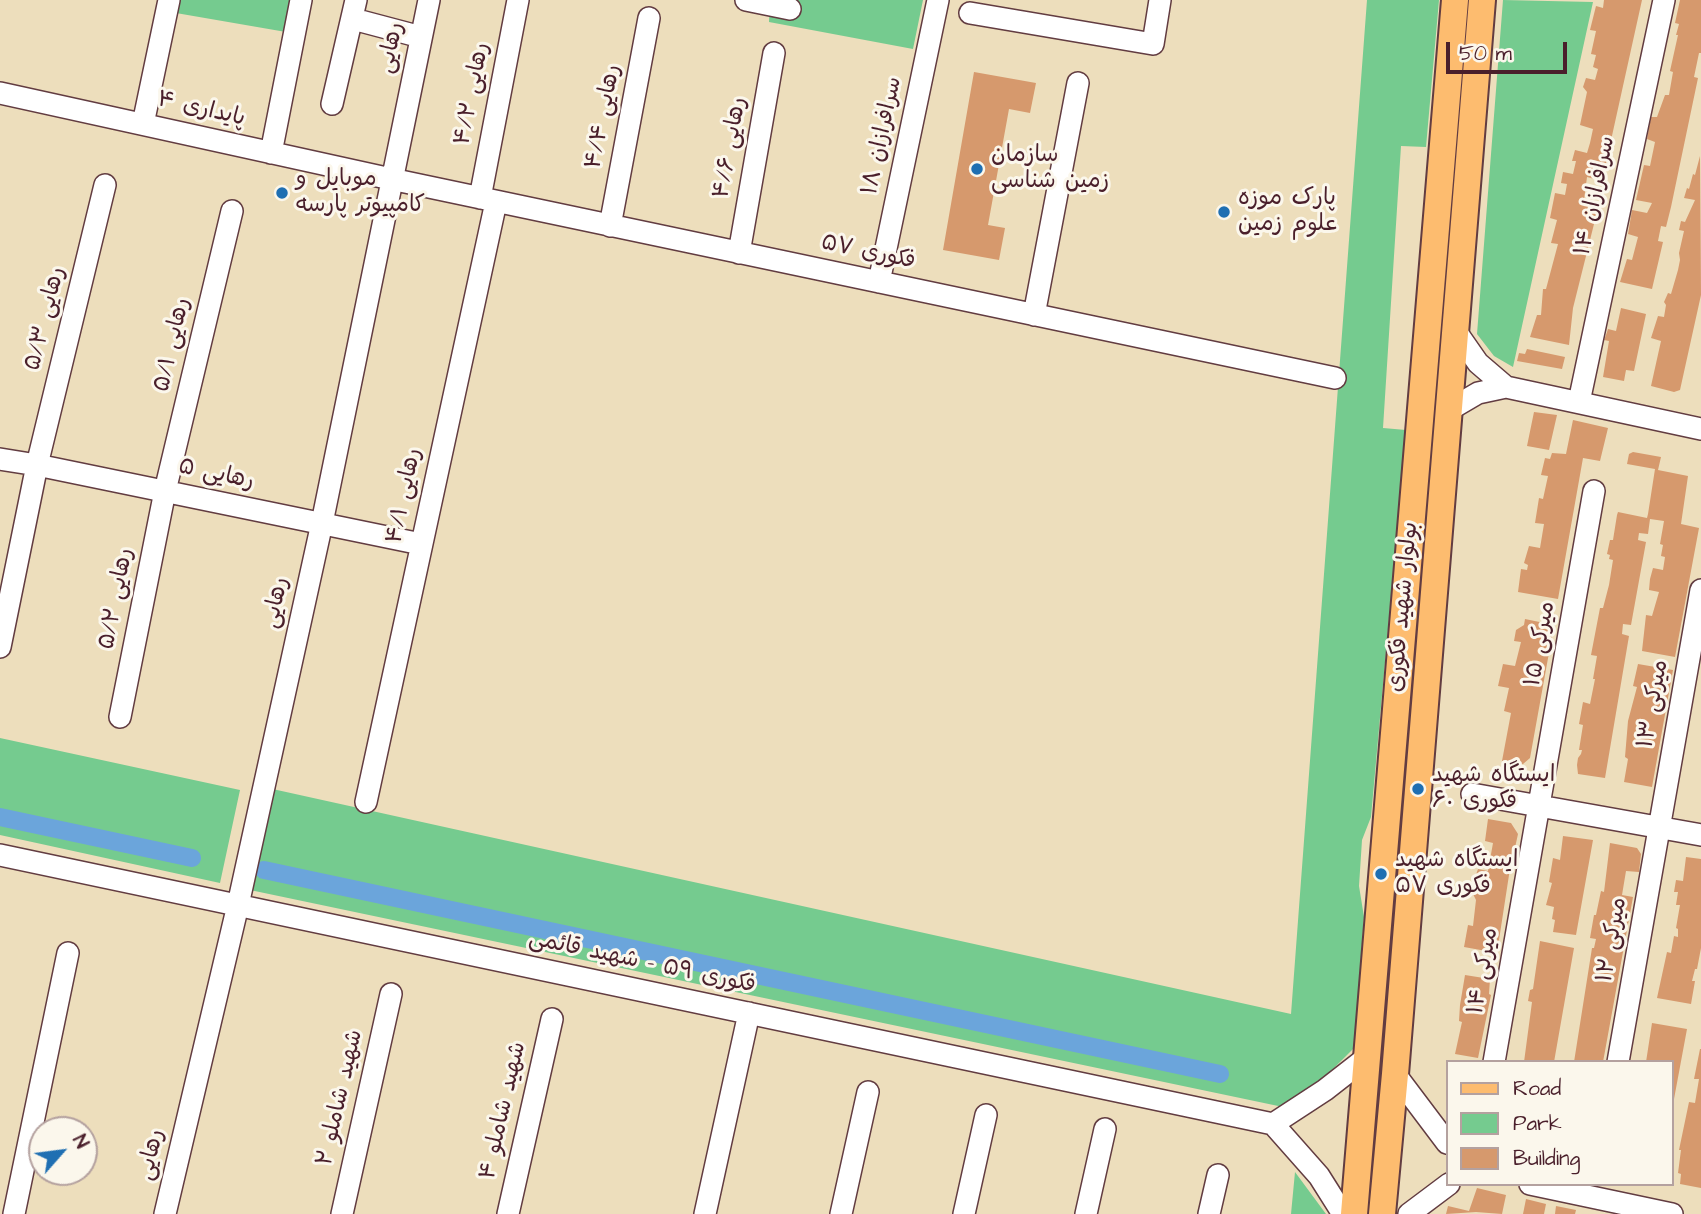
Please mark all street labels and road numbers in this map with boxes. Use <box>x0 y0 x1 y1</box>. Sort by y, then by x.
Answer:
street label: رهایی <box>373 20 411 76</box>
street label: رهایی ۴/۲ <box>450 40 496 148</box>
street label: رهایی ۴/۴ <box>580 62 628 172</box>
street label: سرافرازان ۱۸ <box>857 74 909 198</box>
street label: پایداری ۴ <box>154 86 248 134</box>
street label: رهایی ۴/۶ <box>709 95 753 201</box>
street label: سرافرازان ۱۴ <box>1570 134 1622 258</box>
street label: فکوری ۵۷ <box>818 230 918 276</box>
street label: رهایی ۵/۳ <box>20 264 72 374</box>
street label: رهایی ۵/۱ <box>149 295 197 395</box>
street label: رهایی ۴/۱ <box>381 446 429 546</box>
street label: رهایی ۵ <box>176 454 256 496</box>
street label: بولوار شهید فکوری <box>1383 521 1425 693</box>
street label: رهایی ۵/۲ <box>94 546 140 652</box>
street label: رهایی <box>258 575 296 631</box>
street label: میرکی ۱۵ <box>1520 599 1562 689</box>
street label: میرکی ۱۳ <box>1633 658 1675 750</box>
street label: میرکی ۱۲ <box>1592 895 1634 985</box>
street label: فکوری ۵۹ - شهید قائمی <box>526 925 758 1001</box>
street label: میرکی ۱۴ <box>1463 926 1505 1016</box>
street label: شهید شاملو ۲ <box>312 1027 370 1169</box>
street label: شهید شاملو ۴ <box>475 1039 533 1183</box>
street label: رهایی <box>133 1127 171 1183</box>

